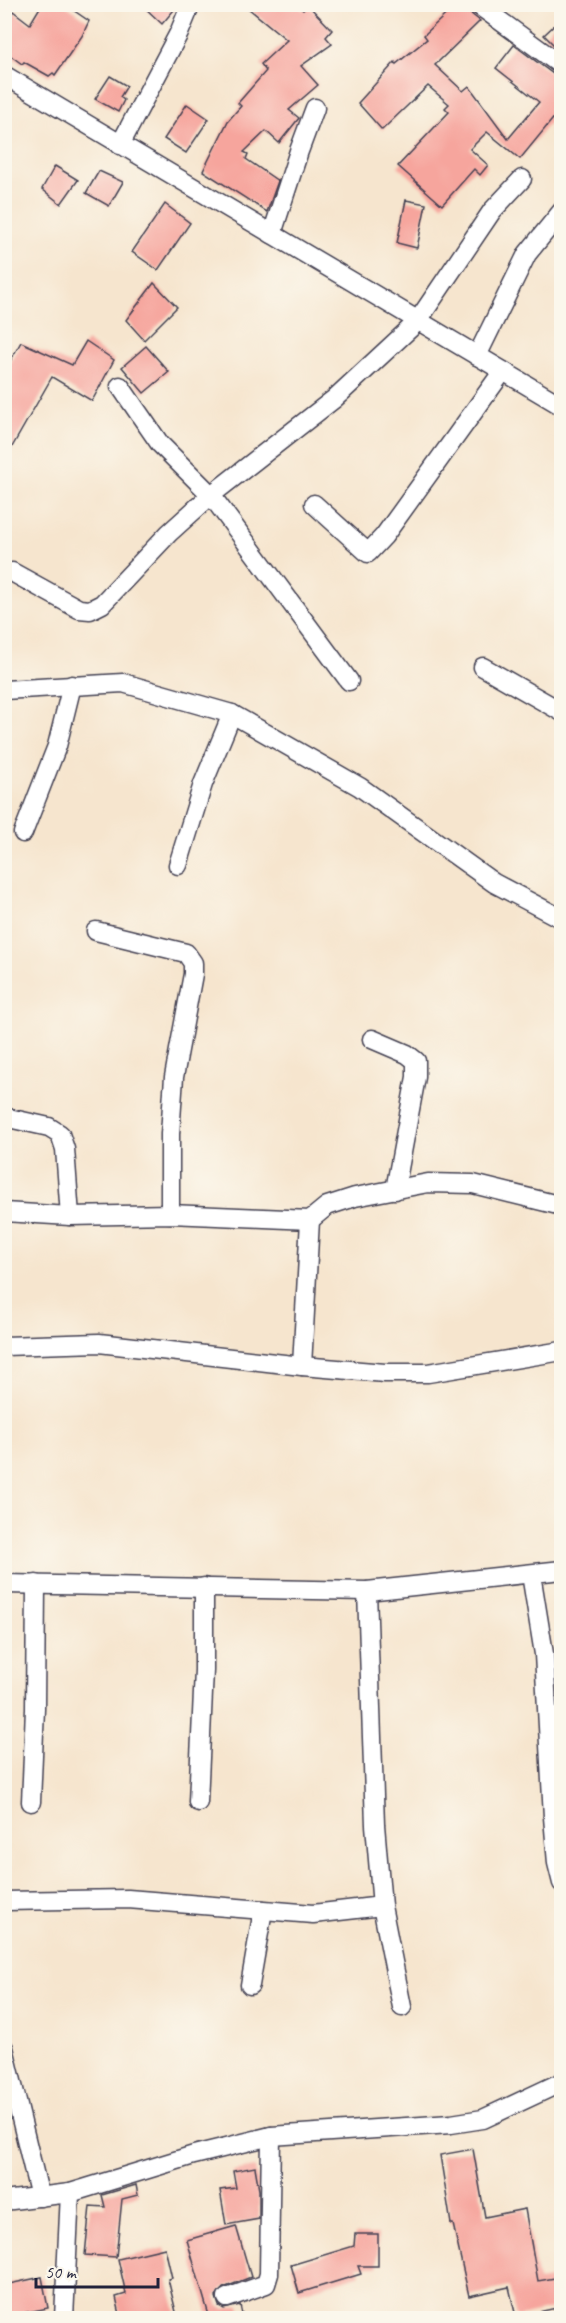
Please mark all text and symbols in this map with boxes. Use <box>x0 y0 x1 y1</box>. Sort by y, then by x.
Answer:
scale bar <box>36 2251 158 2289</box>
text: 50 m <box>45 2261 78 2283</box>

